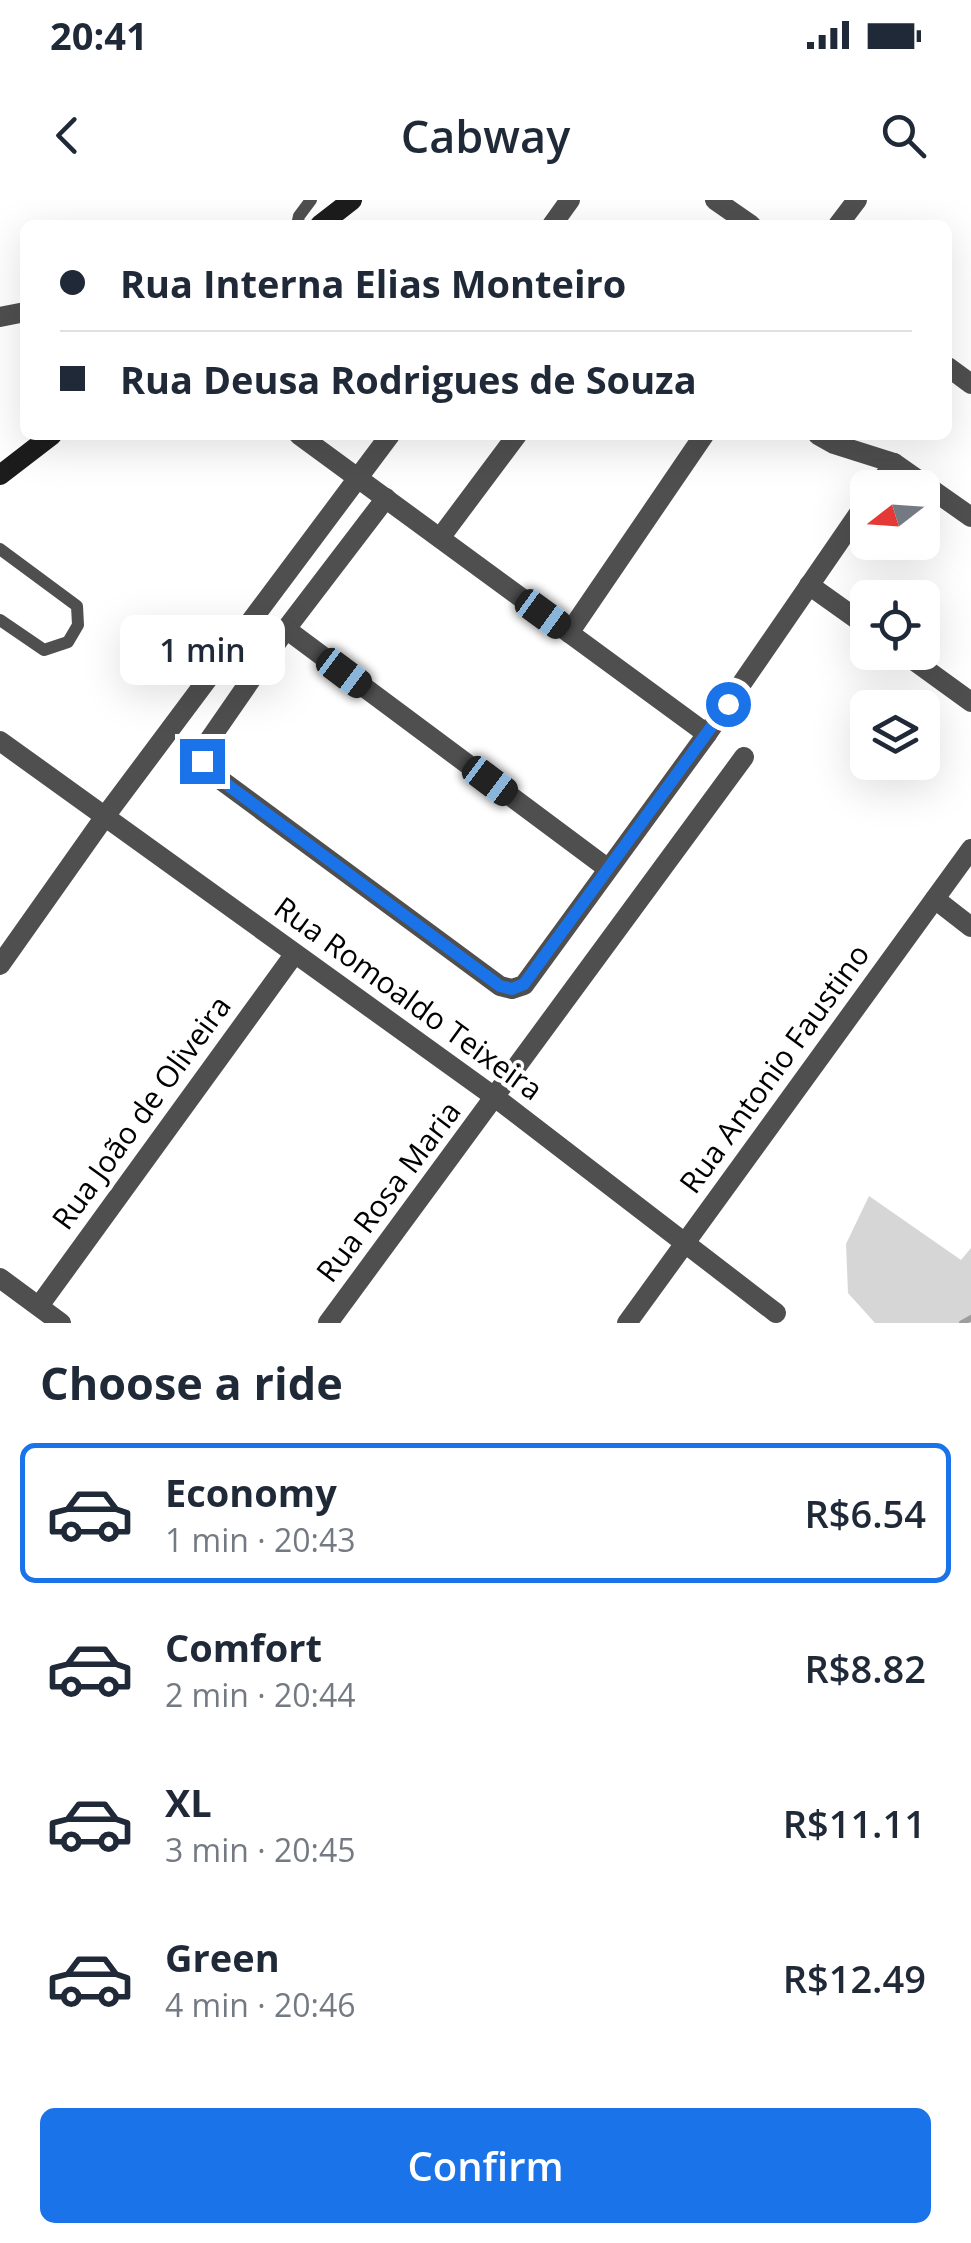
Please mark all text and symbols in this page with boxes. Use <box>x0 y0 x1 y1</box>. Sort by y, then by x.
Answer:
text: 20:41 <box>50 9 148 61</box>
text: Cabway <box>401 105 570 166</box>
icon: back <box>40 108 95 163</box>
icon: search <box>876 108 931 163</box>
text: Rua Interna Elias Monteiro <box>120 257 626 309</box>
text: Rua Deusa Rodrigues de Souza <box>120 353 697 405</box>
north arrow <box>850 470 940 560</box>
map controls <box>850 470 940 780</box>
button: locate <box>850 580 940 670</box>
car <box>510 584 576 644</box>
callout: 1 min <box>120 616 284 686</box>
text: 1 min <box>159 628 246 671</box>
car <box>311 643 377 703</box>
route start <box>706 682 751 727</box>
button: layers <box>850 690 940 780</box>
route end <box>180 739 225 784</box>
car <box>457 751 523 811</box>
street label: Rua Romoaldo Teixeira <box>266 887 551 1109</box>
street label: Rua Antonio Faustino <box>669 935 878 1201</box>
street label: Rua João de Oliveira <box>42 987 240 1237</box>
street label: Rua Rosa Maria <box>306 1092 469 1290</box>
text: Choose a ride <box>40 1352 343 1413</box>
text: Economy <box>165 1466 337 1518</box>
icon: car <box>45 1468 135 1558</box>
text: R$6.54 <box>804 1487 926 1539</box>
text: 1 min · 20:43 <box>165 1518 356 1561</box>
text: Comfort <box>165 1621 322 1673</box>
icon: car <box>45 1623 135 1713</box>
text: R$8.82 <box>804 1642 926 1694</box>
text: 2 min · 20:44 <box>165 1673 356 1716</box>
text: XL <box>165 1776 212 1828</box>
icon: car <box>45 1778 135 1868</box>
text: R$11.11 <box>783 1797 926 1849</box>
text: 3 min · 20:45 <box>165 1828 356 1871</box>
text: Green <box>165 1931 280 1983</box>
icon: car <box>45 1933 135 2023</box>
text: R$12.49 <box>783 1952 926 2004</box>
text: 4 min · 20:46 <box>165 1983 356 2026</box>
button: Confirm <box>40 2108 931 2223</box>

